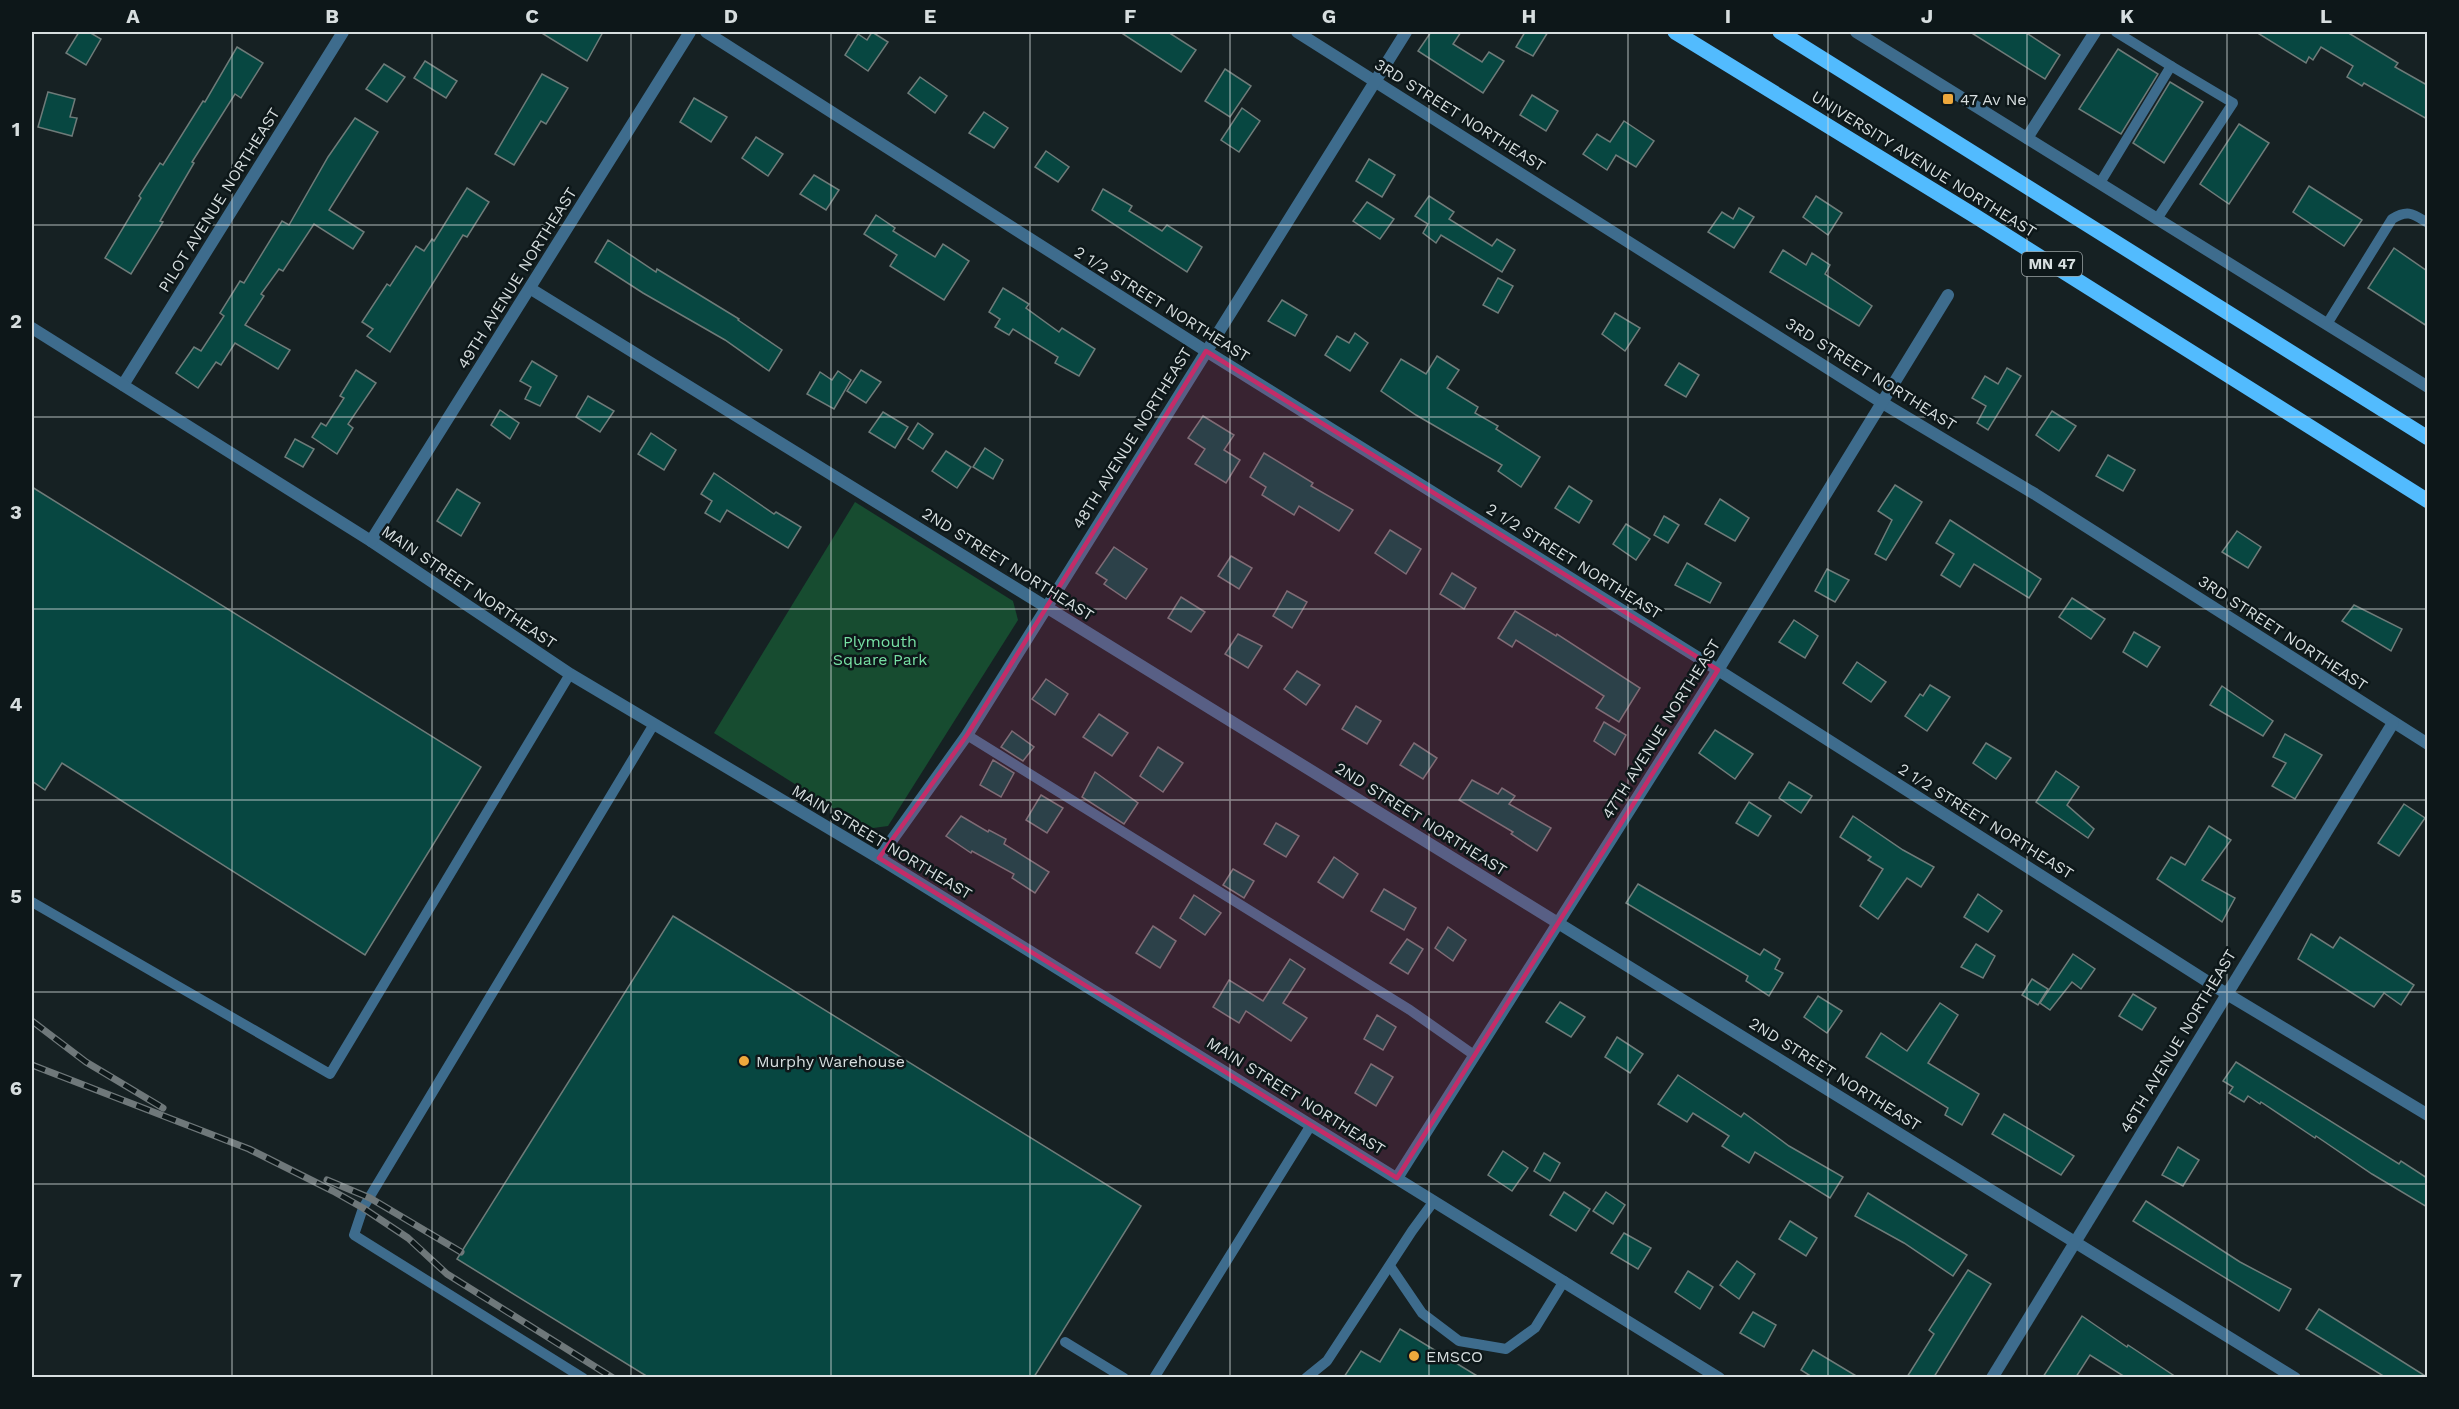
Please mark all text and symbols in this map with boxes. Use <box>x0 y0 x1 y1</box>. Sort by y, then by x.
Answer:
text: A <box>126 4 140 28</box>
text: B <box>325 4 339 28</box>
text: C <box>525 4 539 28</box>
text: D <box>724 4 738 28</box>
text: E <box>924 4 936 28</box>
text: F <box>1124 4 1136 28</box>
text: G <box>1322 4 1336 28</box>
text: H <box>1522 4 1536 28</box>
text: I <box>1725 4 1731 28</box>
text: J <box>1921 4 1933 28</box>
text: K <box>2120 4 2134 28</box>
text: L <box>2320 4 2332 28</box>
street label: 3RD STREET NORTHEAST <box>1371 55 1549 176</box>
street label: UNIVERSITY AVENUE NORTHEAST <box>1808 87 2040 241</box>
place label: 47 Av Ne <box>1960 90 2027 109</box>
marker: 47 Av Ne <box>1941 92 1955 106</box>
street label: PILOT AVENUE NORTHEAST <box>154 104 284 296</box>
text: 1 <box>12 117 20 141</box>
street label: 49TH AVENUE NORTHEAST <box>453 184 581 372</box>
street label: 2 1/2 STREET NORTHEAST <box>1071 242 1253 366</box>
road number: MN 47 <box>2022 252 2082 276</box>
text: 2 <box>10 309 22 333</box>
street label: 3RD STREET NORTHEAST <box>1782 314 1960 435</box>
street label: 48TH AVENUE NORTHEAST <box>1068 344 1196 532</box>
street label: 2 1/2 STREET NORTHEAST <box>1483 499 1665 623</box>
text: 3 <box>10 500 22 524</box>
street label: 2ND STREET NORTHEAST <box>919 503 1098 625</box>
street label: MAIN STREET NORTHEAST <box>378 521 560 653</box>
street label: 3RD STREET NORTHEAST <box>2195 571 2371 695</box>
park label: Plymouth Square Park <box>833 632 927 669</box>
street label: 47TH AVENUE NORTHEAST <box>1598 635 1725 822</box>
text: 4 <box>10 692 23 716</box>
street label: 2ND STREET NORTHEAST <box>1332 758 1511 880</box>
street label: 2 1/2 STREET NORTHEAST <box>1895 759 2077 883</box>
street label: MAIN STREET NORTHEAST <box>788 781 976 904</box>
text: 5 <box>10 884 22 908</box>
street label: 46TH AVENUE NORTHEAST <box>2116 946 2240 1136</box>
street label: 2ND STREET NORTHEAST <box>1746 1013 1925 1135</box>
street label: MAIN STREET NORTHEAST <box>1203 1033 1389 1159</box>
place label: Murphy Warehouse <box>756 1052 905 1071</box>
marker: Murphy Warehouse <box>737 1054 751 1068</box>
text: 6 <box>10 1076 22 1100</box>
text: 7 <box>10 1268 22 1292</box>
place label: EMSCO <box>1426 1347 1483 1366</box>
marker: EMSCO <box>1407 1349 1421 1363</box>

